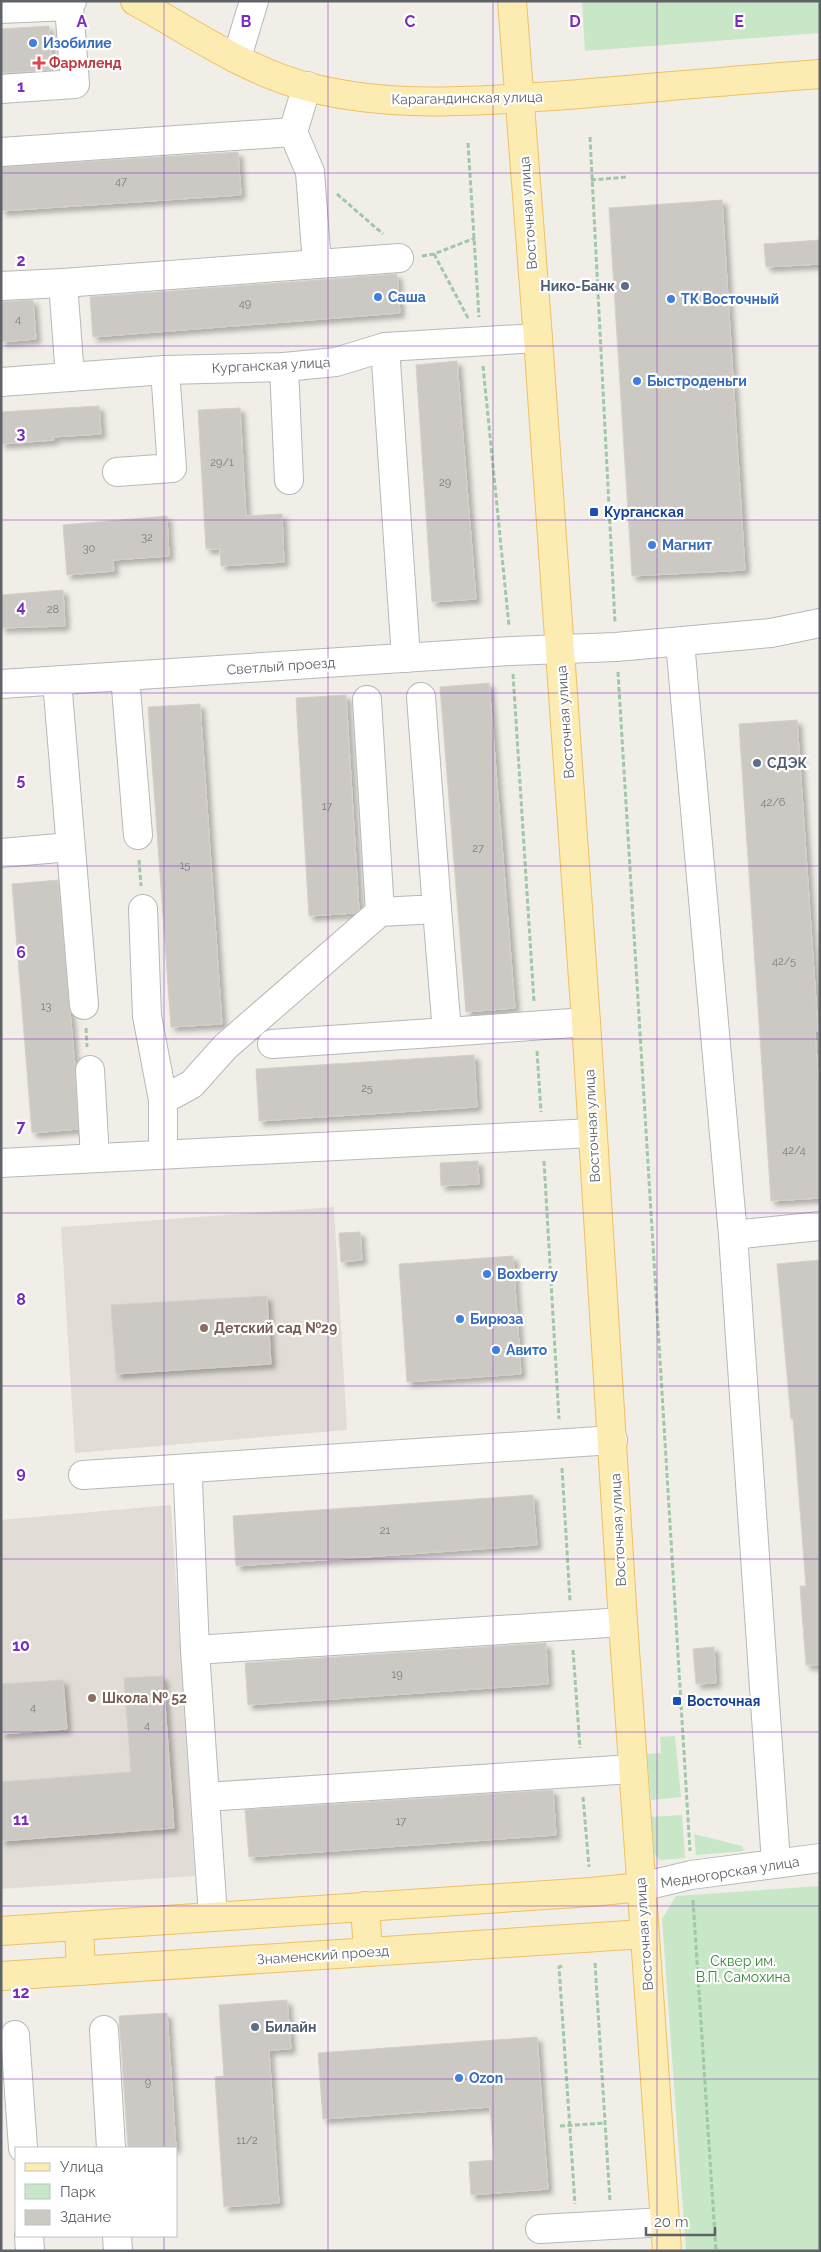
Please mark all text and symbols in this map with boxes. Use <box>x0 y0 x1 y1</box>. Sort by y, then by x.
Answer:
text: A <box>77 12 88 31</box>
text: B <box>241 12 252 31</box>
text: C <box>405 12 416 31</box>
text: D <box>569 12 581 31</box>
text: E <box>734 12 744 31</box>
place label: Изобилие <box>43 35 112 51</box>
marker: Изобилие <box>27 37 39 49</box>
place label: Фармленд <box>49 55 122 71</box>
marker: Фармленд <box>33 57 45 69</box>
text: 1 <box>17 77 25 96</box>
street label: Карагандинская улица <box>391 89 543 107</box>
street label: Восточная улица <box>516 156 540 270</box>
house number: 47 <box>115 175 127 188</box>
text: 2 <box>16 251 26 270</box>
place label: Нико-Банк <box>540 278 615 294</box>
marker: Нико-Банк <box>619 280 631 292</box>
place label: Саша <box>388 289 426 305</box>
marker: Саша <box>372 291 384 303</box>
place label: ТК Восточный <box>681 291 779 307</box>
marker: ТК Восточный <box>665 293 677 305</box>
house number: 49 <box>239 297 251 310</box>
house number: 4 <box>15 313 21 326</box>
street label: Курганская улица <box>211 354 331 376</box>
place label: Быстроденьги <box>647 373 747 389</box>
marker: Быстроденьги <box>631 375 643 387</box>
text: 3 <box>17 424 26 443</box>
house number: 29/1 <box>210 456 234 469</box>
house number: 29 <box>439 476 451 489</box>
place label: Курганская <box>604 504 684 520</box>
marker: Курганская <box>588 506 600 518</box>
house number: 32 <box>141 531 153 544</box>
place label: Магнит <box>662 537 712 553</box>
marker: Магнит <box>646 539 658 551</box>
house number: 30 <box>83 542 96 555</box>
text: 4 <box>16 597 26 616</box>
house number: 28 <box>47 603 59 616</box>
street label: Светлый проезд <box>226 654 336 678</box>
street label: Восточная улица <box>553 665 577 779</box>
place label: СДЭК <box>767 755 808 771</box>
marker: СДЭК <box>751 757 763 769</box>
text: 5 <box>17 770 26 789</box>
house number: 42/6 <box>761 796 786 809</box>
house number: 17 <box>322 800 332 813</box>
house number: 27 <box>472 842 484 855</box>
house number: 15 <box>180 859 190 872</box>
text: 6 <box>16 943 26 962</box>
house number: 42/5 <box>772 955 796 968</box>
house number: 13 <box>41 1000 51 1013</box>
street label: Восточная улица <box>581 1069 603 1183</box>
house number: 25 <box>361 1082 373 1095</box>
text: 7 <box>17 1117 26 1136</box>
house number: 42/4 <box>782 1144 806 1157</box>
place label: Boxberry <box>497 1266 558 1282</box>
marker: Boxberry <box>481 1268 493 1280</box>
text: 8 <box>16 1290 26 1309</box>
place label: Бирюза <box>470 1311 523 1327</box>
marker: Бирюза <box>454 1313 466 1325</box>
place label: Детский сад №29 <box>214 1320 337 1336</box>
marker: Детский сад №29 <box>198 1322 210 1334</box>
place label: Авито <box>506 1342 548 1358</box>
marker: Авито <box>490 1344 502 1356</box>
text: 9 <box>16 1463 26 1482</box>
street label: Восточная улица <box>607 1473 629 1587</box>
house number: 21 <box>380 1524 391 1537</box>
text: 10 <box>12 1636 30 1655</box>
house number: 19 <box>391 1668 403 1681</box>
place label: Школа № 52 <box>102 1690 187 1706</box>
marker: Школа № 52 <box>86 1692 98 1704</box>
place label: Восточная <box>687 1693 760 1709</box>
marker: Восточная <box>671 1695 683 1707</box>
house number: 4 <box>30 1701 36 1714</box>
house number: 4 <box>144 1719 150 1732</box>
text: 11 <box>13 1810 29 1829</box>
house number: 17 <box>396 1815 406 1828</box>
street label: Медногорская улица <box>659 1853 801 1891</box>
street label: Восточная улица <box>632 1877 656 1991</box>
street label: Знаменский проезд <box>256 1942 390 1968</box>
park label: Сквер им. В.П. Самохина <box>696 1953 790 1985</box>
text: 12 <box>13 1983 29 2002</box>
place label: Билайн <box>265 2019 316 2035</box>
marker: Билайн <box>249 2021 261 2033</box>
place label: Ozon <box>469 2070 503 2086</box>
marker: Ozon <box>453 2072 465 2084</box>
house number: 9 <box>145 2076 151 2089</box>
house number: 11/2 <box>236 2134 258 2147</box>
legend <box>15 2147 178 2237</box>
text: Улица <box>60 2158 104 2176</box>
text: Парк <box>60 2183 96 2201</box>
scale bar <box>646 2204 715 2236</box>
text: Здание <box>60 2208 112 2226</box>
text: 20 m <box>654 2213 689 2231</box>

